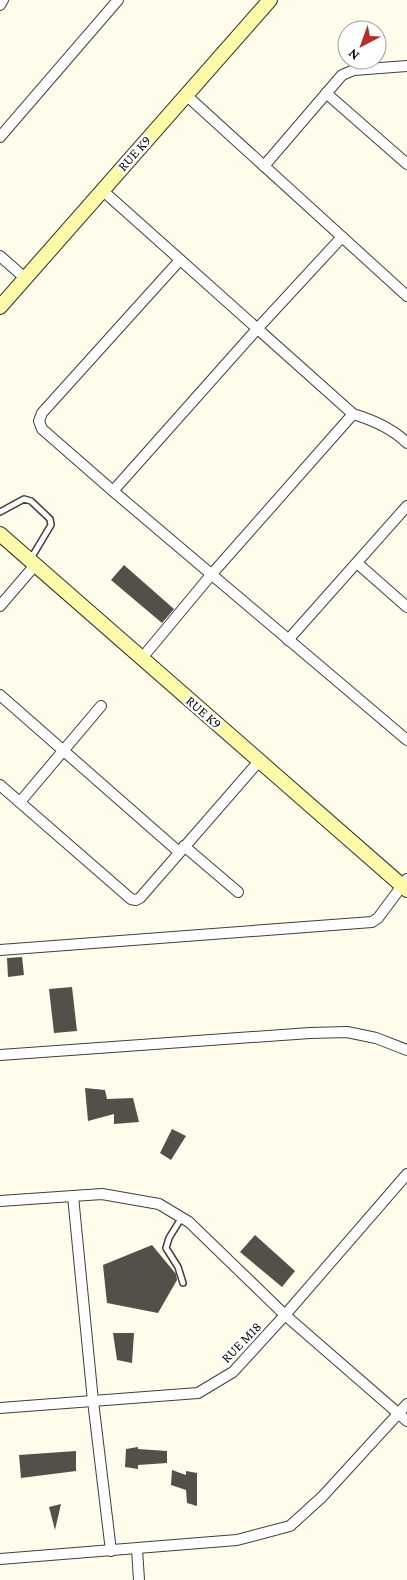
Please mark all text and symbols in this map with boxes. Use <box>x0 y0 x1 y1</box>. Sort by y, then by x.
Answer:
north arrow <box>337 20 387 70</box>
text: N <box>344 45 362 64</box>
street label: RUE K9 <box>114 132 154 174</box>
street label: RUE K9 <box>183 692 225 732</box>
street label: RUE M18 <box>218 1318 264 1366</box>

